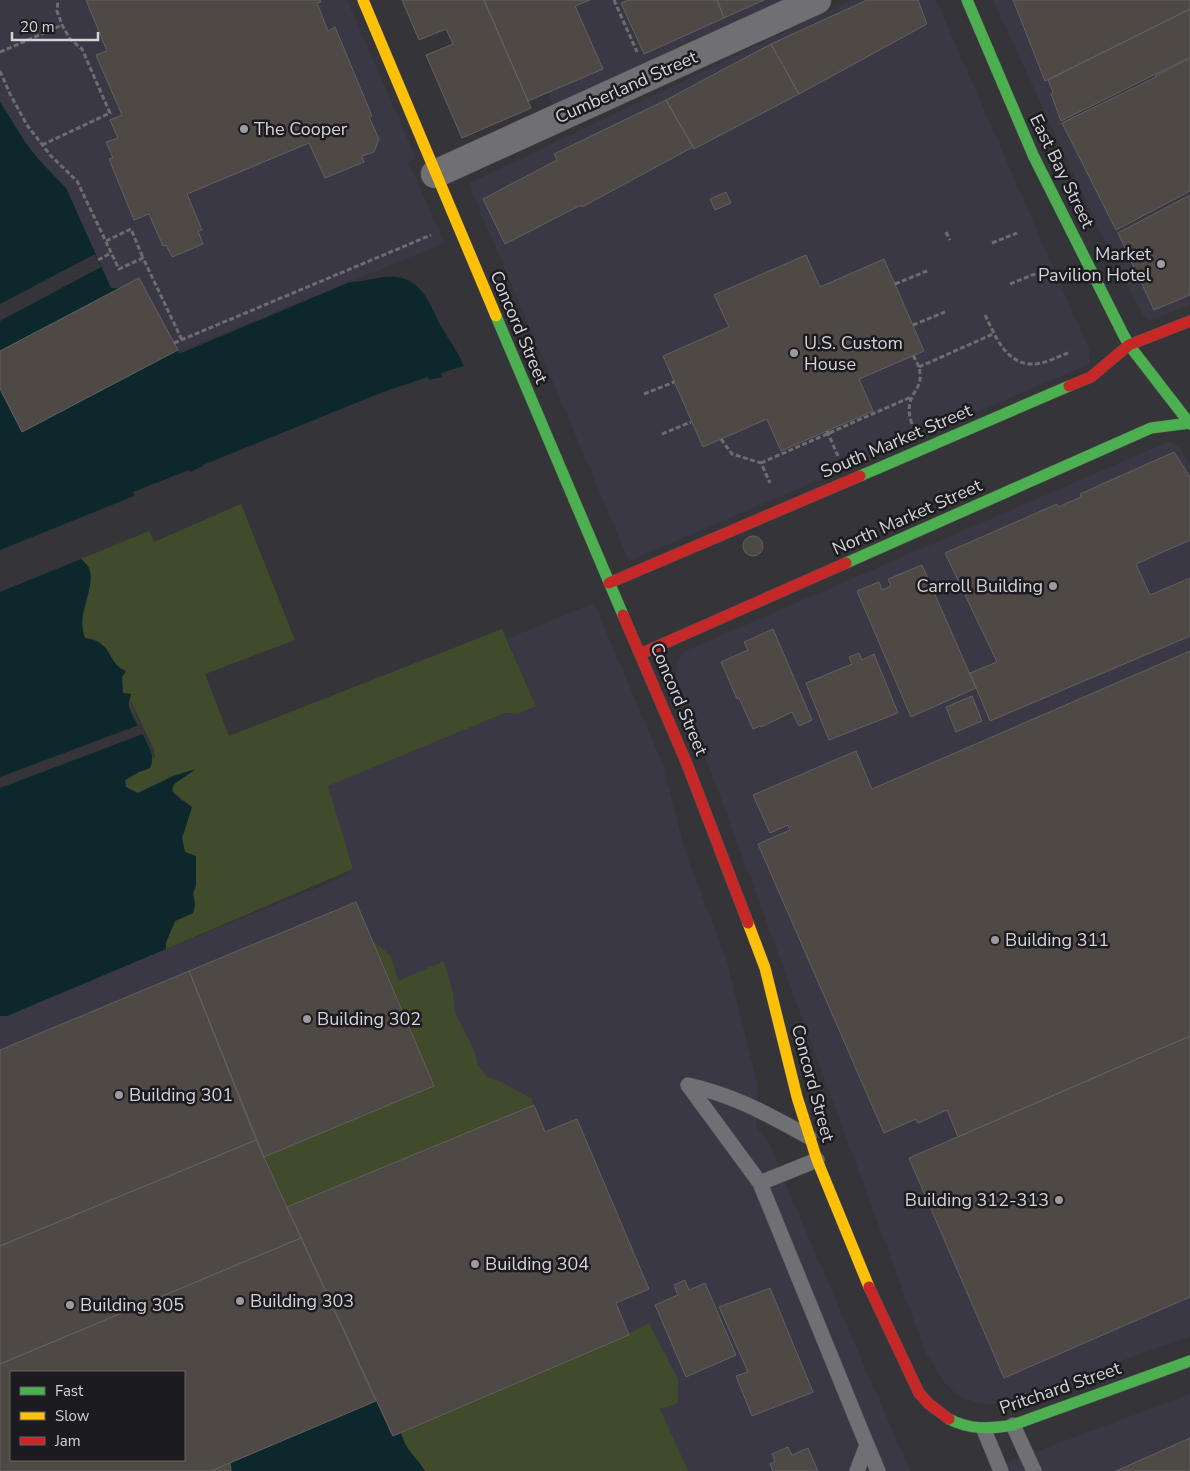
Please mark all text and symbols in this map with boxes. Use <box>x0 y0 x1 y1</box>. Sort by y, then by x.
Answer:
scale bar <box>12 10 99 42</box>
text: 20 m <box>20 17 55 37</box>
street label: Cumberland Street <box>551 45 702 129</box>
street label: East Bay Street <box>1024 110 1100 233</box>
place label: The Cooper <box>254 117 348 141</box>
marker: The Cooper <box>238 123 250 135</box>
place label: Market Pavilion Hotel <box>1038 242 1152 287</box>
marker: Market Pavilion Hotel <box>1155 258 1167 270</box>
street label: Concord Street <box>484 267 554 388</box>
place label: U.S. Custom House <box>804 331 903 376</box>
marker: U.S. Custom House <box>788 347 800 359</box>
street label: South Market Street <box>817 398 976 484</box>
street label: North Market Street <box>829 473 986 561</box>
place label: Carroll Building <box>916 574 1043 598</box>
marker: Carroll Building <box>1047 580 1059 592</box>
street label: Concord Street <box>644 639 714 760</box>
place label: Building 311 <box>1005 928 1109 952</box>
marker: Building 311 <box>989 934 1001 946</box>
place label: Building 302 <box>317 1007 421 1031</box>
marker: Building 302 <box>301 1013 313 1025</box>
street label: Concord Street <box>786 1022 840 1145</box>
place label: Building 301 <box>129 1083 233 1107</box>
marker: Building 301 <box>113 1089 125 1101</box>
place label: Building 312-313 <box>905 1188 1049 1212</box>
marker: Building 312-313 <box>1053 1194 1065 1206</box>
place label: Building 304 <box>485 1252 589 1276</box>
marker: Building 304 <box>469 1258 481 1270</box>
place label: Building 303 <box>250 1289 354 1313</box>
place label: Building 305 <box>80 1293 184 1317</box>
marker: Building 303 <box>234 1295 246 1307</box>
marker: Building 305 <box>64 1299 76 1311</box>
street label: Pritchard Street <box>996 1356 1124 1420</box>
legend <box>10 1371 185 1461</box>
text: Fast <box>55 1381 84 1401</box>
text: Slow <box>55 1406 90 1426</box>
text: Jam <box>54 1431 81 1451</box>

